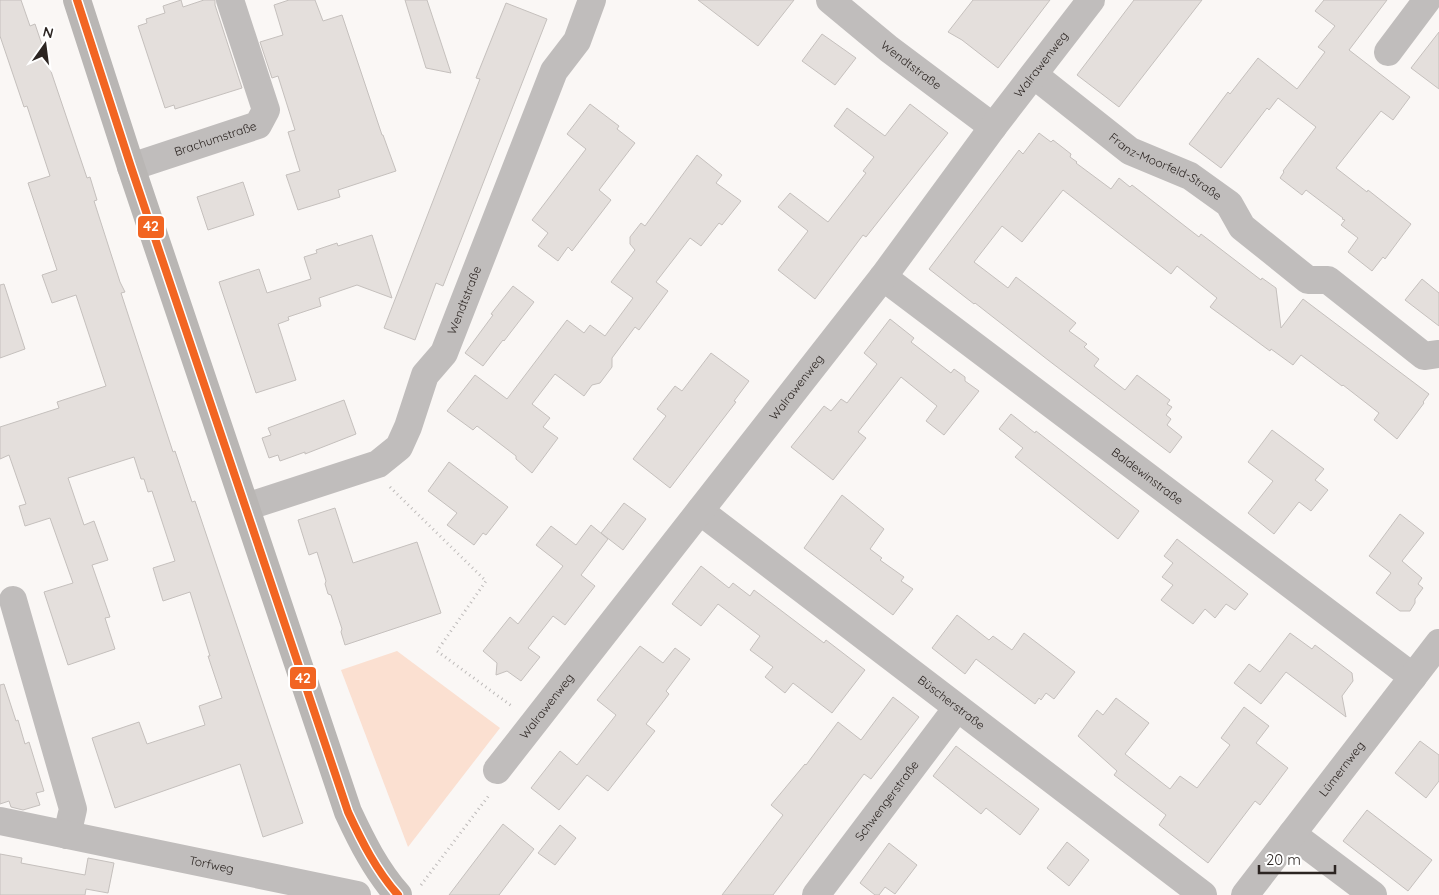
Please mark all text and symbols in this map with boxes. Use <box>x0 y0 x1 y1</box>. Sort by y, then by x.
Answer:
north arrow <box>20 20 70 70</box>
text: N <box>41 22 55 42</box>
street label: Walrawenweg <box>1011 28 1071 100</box>
street label: Wendtstraße <box>878 37 945 93</box>
street label: Brachumstraße <box>172 118 259 159</box>
street label: Franz-Moorfeld-Straße <box>1106 129 1225 203</box>
line badge: 42 <box>137 215 165 239</box>
text: 42 <box>143 217 159 235</box>
street label: Wendtstraße <box>444 264 484 337</box>
street label: Walrawenweg <box>766 351 827 423</box>
street label: Baldewinstraße <box>1109 444 1186 508</box>
line badge: 42 <box>289 666 317 690</box>
text: 42 <box>295 669 311 687</box>
street label: Walrawenweg <box>516 670 577 742</box>
street label: Büscherstraße <box>915 672 988 733</box>
street label: Lümernweg <box>1316 738 1368 799</box>
street label: Schwengerstraße <box>852 757 922 844</box>
scale bar <box>1259 842 1335 874</box>
text: 20 m <box>1266 850 1301 869</box>
street label: Torfweg <box>188 852 235 876</box>

